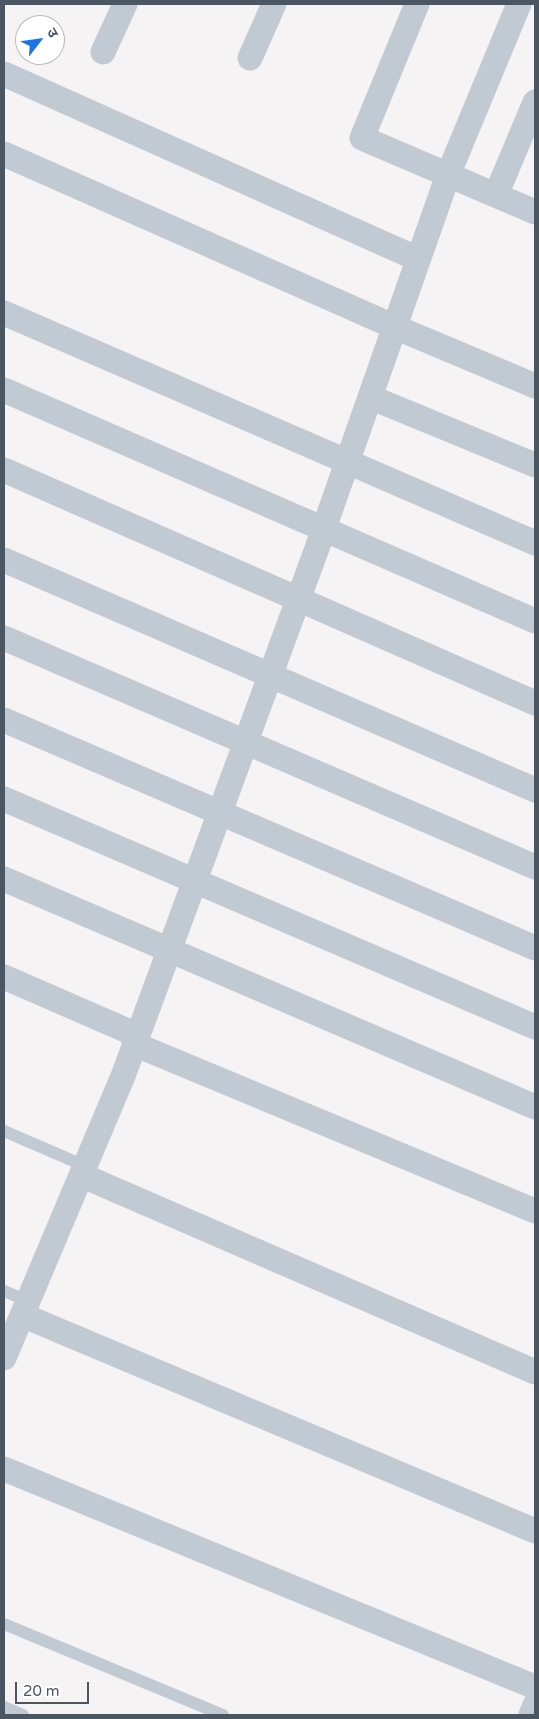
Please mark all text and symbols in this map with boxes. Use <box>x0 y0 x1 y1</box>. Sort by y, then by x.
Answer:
north arrow <box>15 15 65 65</box>
text: उ <box>43 25 62 41</box>
scale bar <box>18 1672 91 1704</box>
text: 20 m <box>23 1682 60 1700</box>

